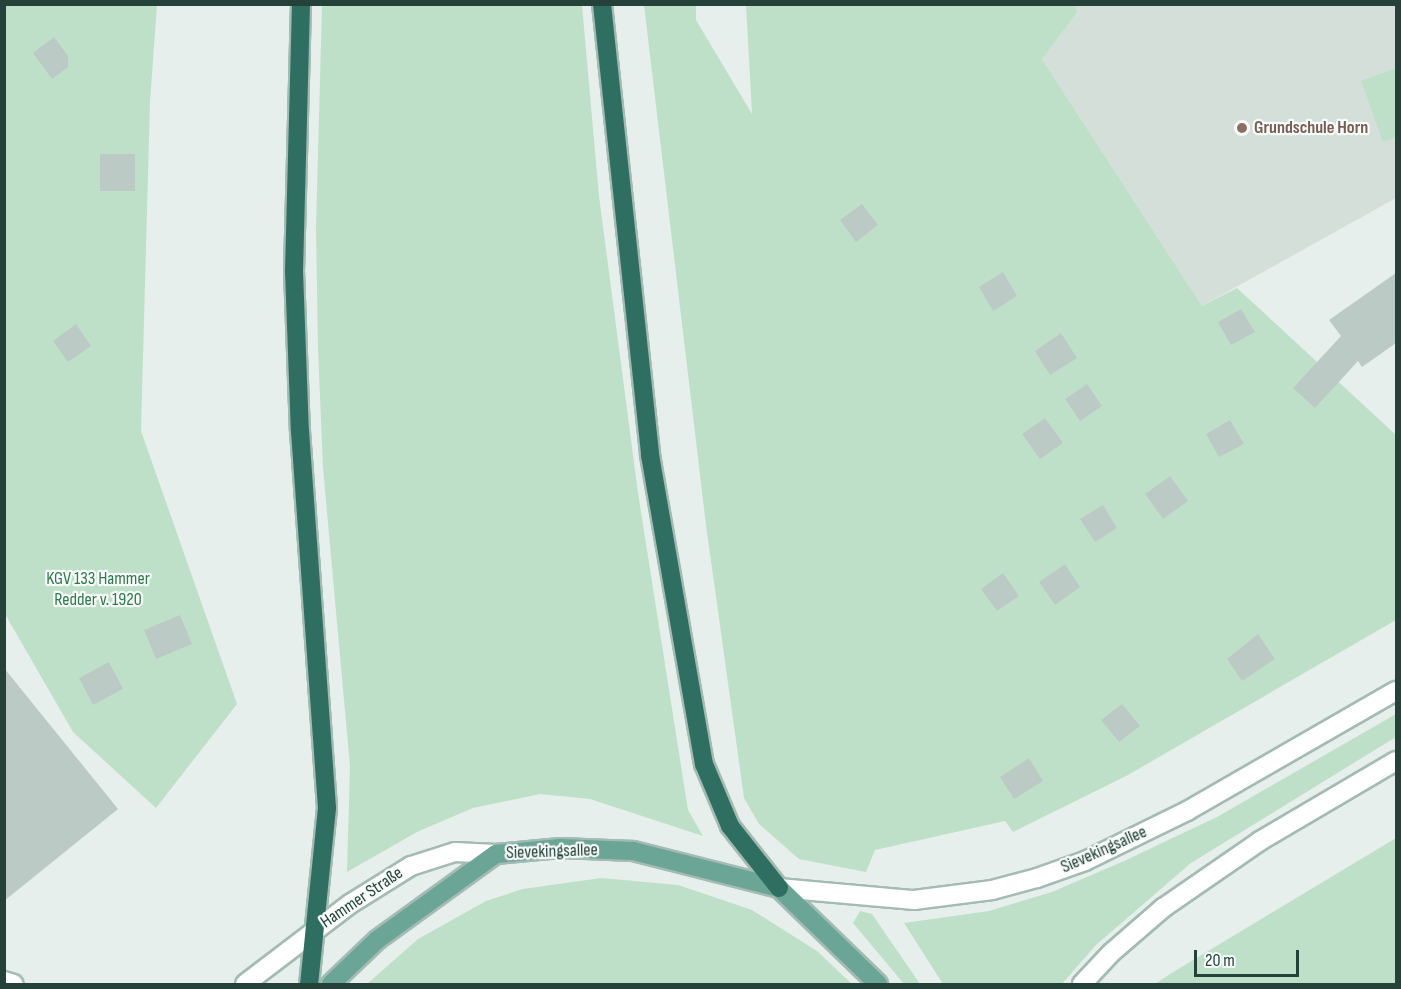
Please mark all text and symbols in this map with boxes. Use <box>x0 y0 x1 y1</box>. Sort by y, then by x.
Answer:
place label: Grundschule Horn <box>1254 117 1368 139</box>
marker: Grundschule Horn <box>1235 121 1249 135</box>
park label: KGV 133 Hammer Redder v. 1920 <box>46 569 150 612</box>
street label: Sievekingsallee <box>1058 821 1150 879</box>
street label: Sievekingsallee <box>506 840 598 864</box>
street label: Hammer Straße <box>317 863 407 933</box>
scale bar <box>1197 938 1302 976</box>
text: 20 m <box>1205 950 1235 971</box>

